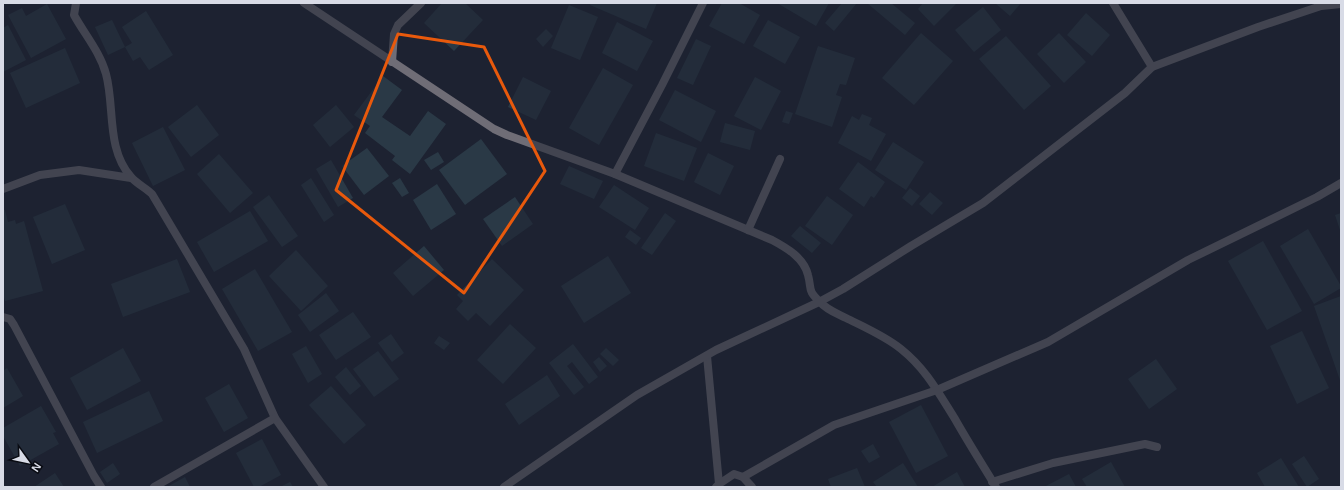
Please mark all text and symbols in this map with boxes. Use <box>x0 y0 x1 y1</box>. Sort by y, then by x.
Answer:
north arrow <box>8 442 48 482</box>
text: N <box>29 461 44 474</box>

